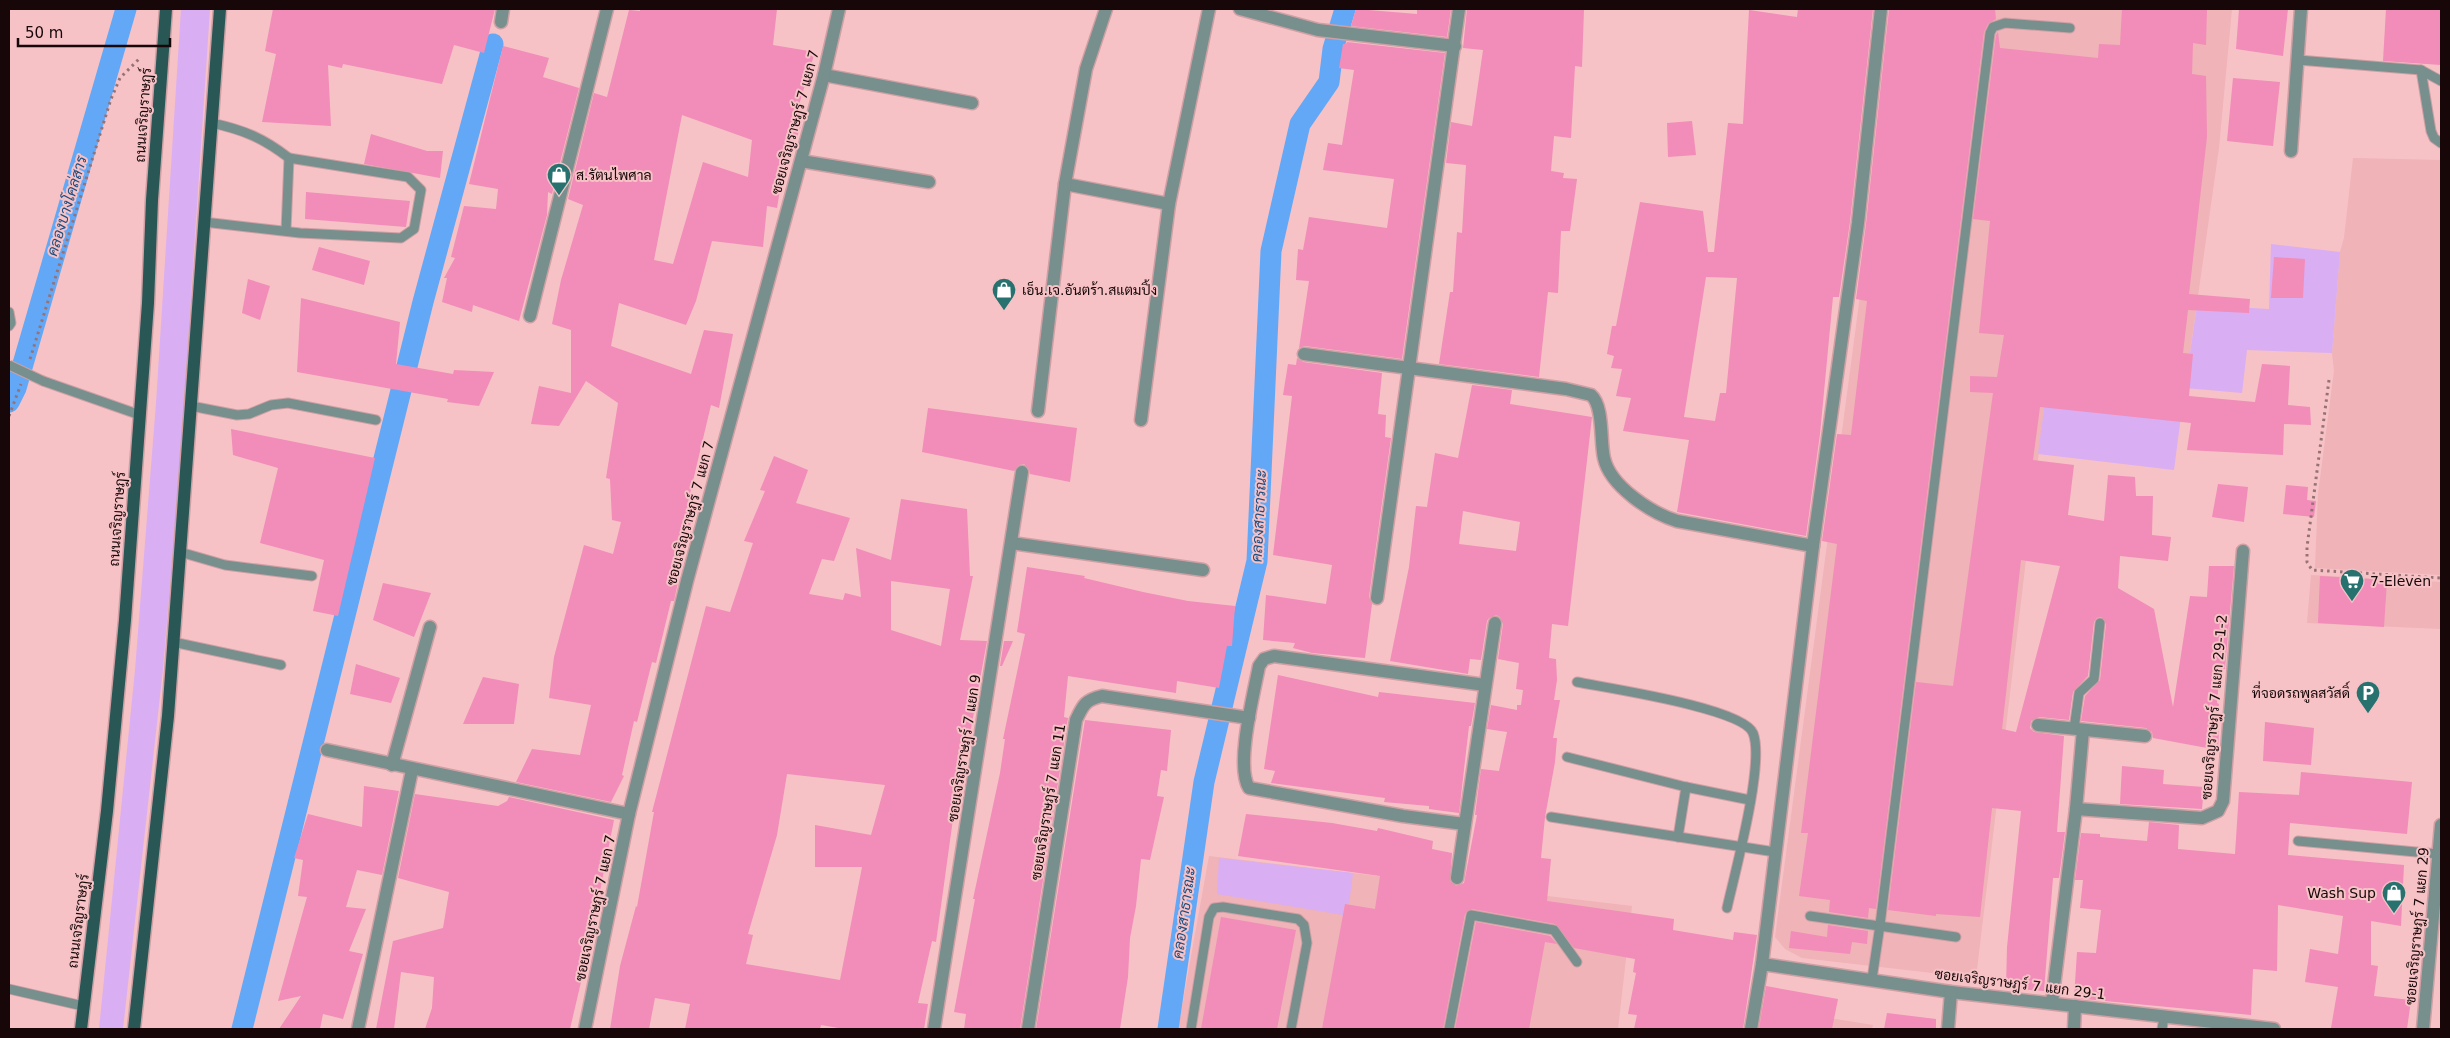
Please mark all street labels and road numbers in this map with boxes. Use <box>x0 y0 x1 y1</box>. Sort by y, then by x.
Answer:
street label: ซอยเจริญราษฎร์ 7 แยก 7 <box>767 48 823 196</box>
street label: ถนนเจริญราษฎร์ <box>131 67 155 163</box>
street label: ซอยเจริญราษฎร์ 7 แยก 7 <box>662 439 718 587</box>
street label: ถนนเจริญราษฎร์ <box>105 471 129 567</box>
street label: ซอยเจริญราษฎร์ 7 แยก 29-1-2 <box>2197 614 2231 800</box>
street label: ซอยเจริญราษฎร์ 7 แยก 9 <box>943 673 985 823</box>
street label: ซอยเจริญราษฎร์ 7 แยก 11 <box>1027 723 1069 881</box>
street label: ซอยเจริญราษฎร์ 7 แยก 7 <box>571 833 619 983</box>
street label: ซอยเจริญราษฎร์ 7 แยก 29 <box>2401 847 2433 1005</box>
street label: ถนนเจริญราษฎร์ <box>63 873 93 969</box>
street label: ซอยเจริญราษฎร์ 7 แยก 29-1 <box>1934 965 2106 1003</box>

